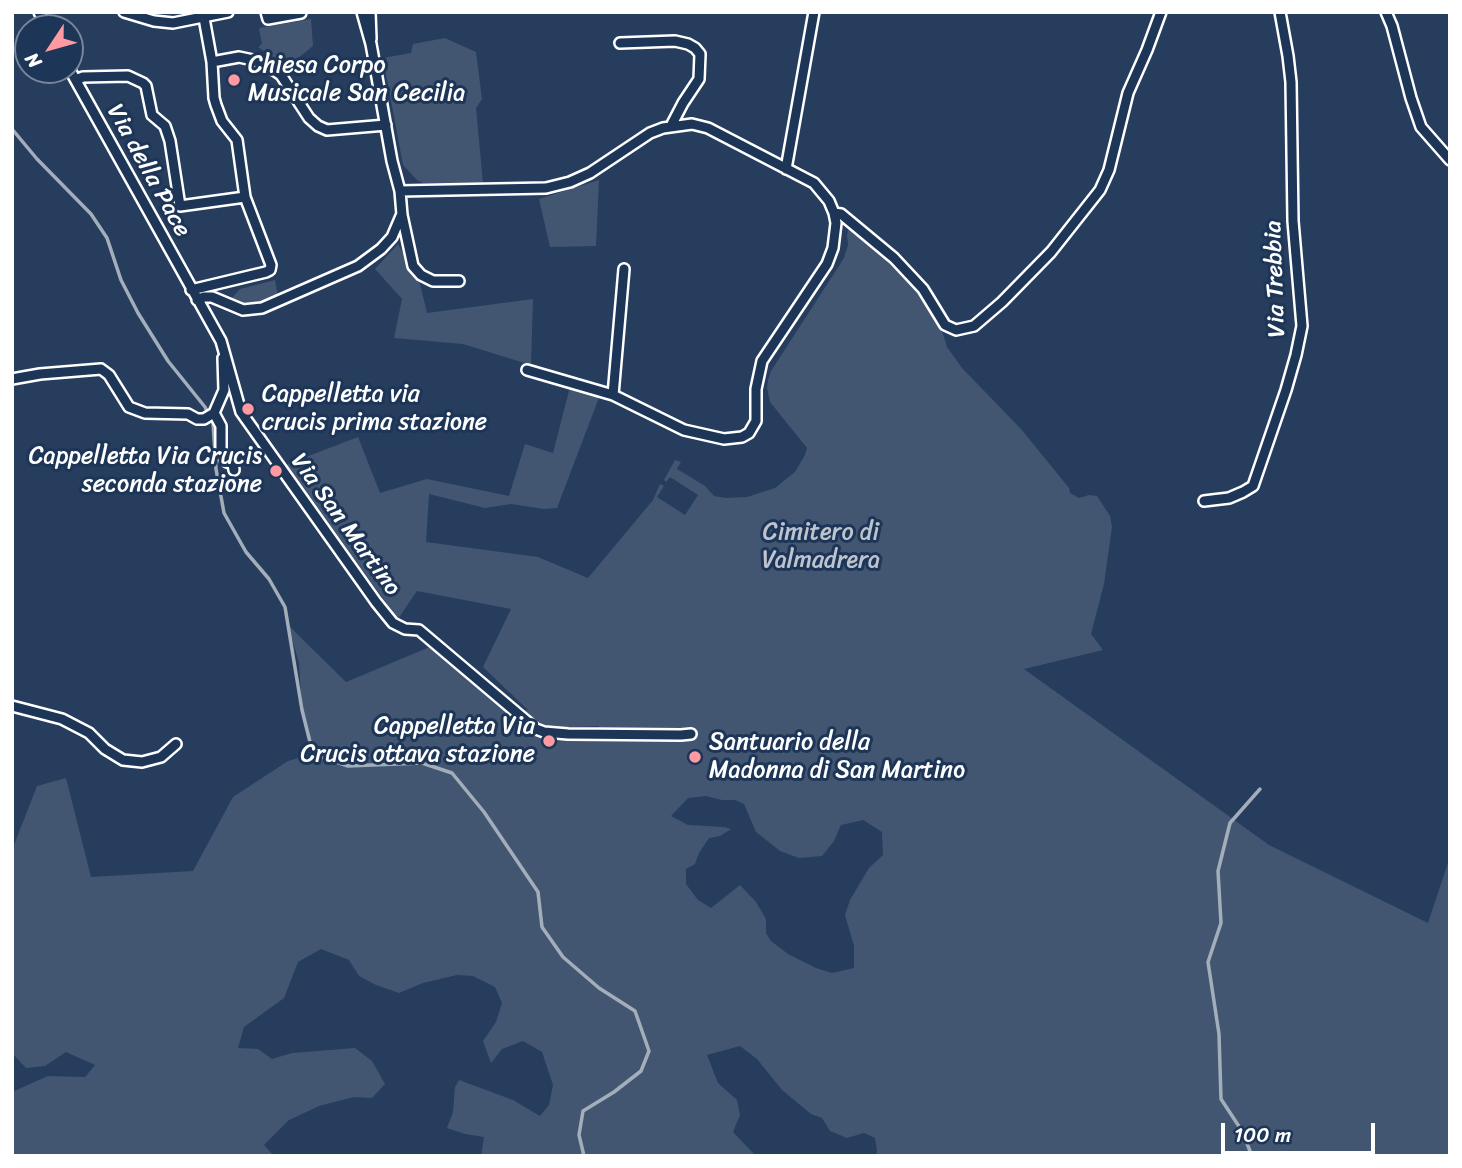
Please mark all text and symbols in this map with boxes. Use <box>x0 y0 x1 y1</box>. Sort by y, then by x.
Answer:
north arrow <box>14 14 84 84</box>
text: N <box>16 45 50 75</box>
place label: Chiesa Corpo Musicale San Cecilia <box>248 52 465 108</box>
marker: Chiesa Corpo Musicale San Cecilia <box>226 72 242 88</box>
street label: Via della Pace <box>100 100 196 242</box>
street label: Via Trebbia <box>1260 220 1292 338</box>
place label: Cappelletta via crucis prima stazione <box>262 381 487 437</box>
marker: Cappelletta via crucis prima stazione <box>240 401 256 417</box>
place label: Cappelletta Via Crucis seconda stazione <box>29 443 262 499</box>
street label: Via San Martino <box>284 448 406 602</box>
marker: Cappelletta Via Crucis seconda stazione <box>268 463 284 479</box>
park label: Cimitero di Valmadrera <box>762 519 880 575</box>
place label: Cappelletta Via Crucis ottava stazione <box>300 713 535 769</box>
place label: Santuario della Madonna di San Martino <box>709 729 965 785</box>
marker: Cappelletta Via Crucis ottava stazione <box>541 733 557 749</box>
marker: Santuario della Madonna di San Martino <box>687 749 703 765</box>
scale bar <box>1224 1108 1378 1152</box>
text: 100 m <box>1234 1116 1291 1154</box>

